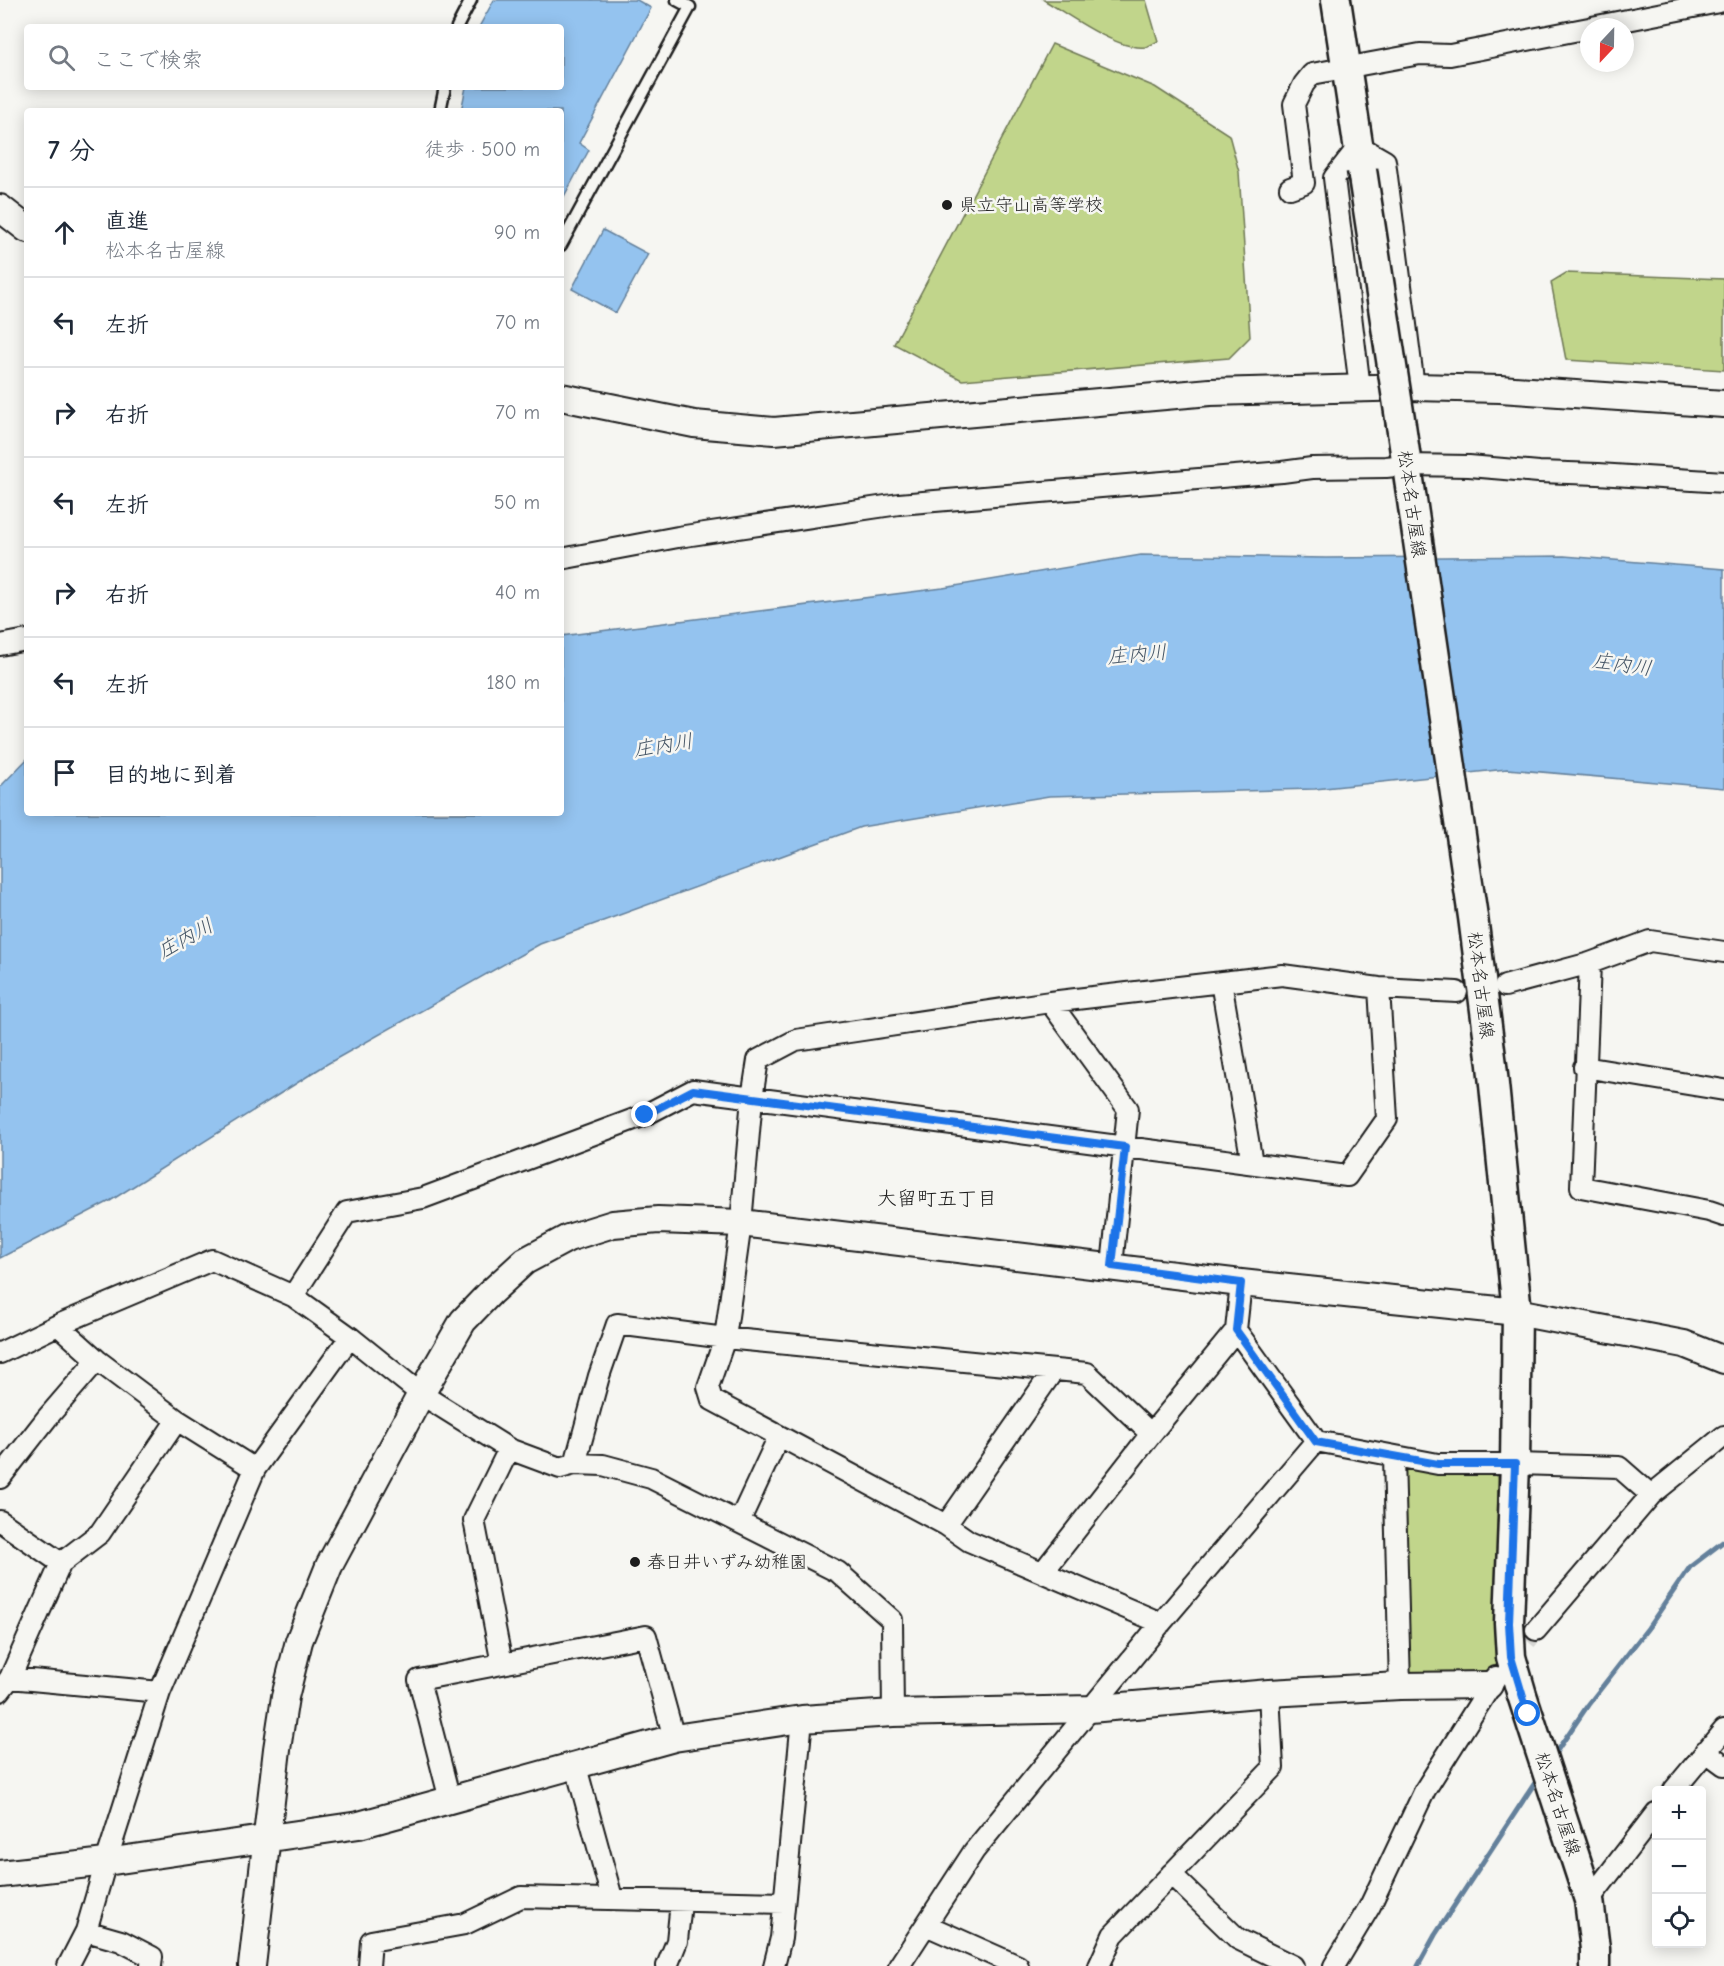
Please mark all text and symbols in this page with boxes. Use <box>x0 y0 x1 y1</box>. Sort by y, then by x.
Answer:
north arrow <box>1580 18 1634 72</box>
search box <box>24 24 564 90</box>
icon: search <box>45 41 78 74</box>
text: ここで検索 <box>93 47 203 73</box>
text: 7 分 <box>48 136 95 166</box>
text: 徒歩 · 500 m <box>425 138 540 161</box>
place label: 県立守山高等学校 <box>959 195 1103 216</box>
marker: 県立守山高等学校 <box>940 198 954 212</box>
text: 直進 <box>105 208 149 234</box>
icon: ahead <box>48 216 81 249</box>
text: 90 m <box>494 221 540 244</box>
text: 松本名古屋線 <box>105 239 225 262</box>
icon: left <box>48 306 81 339</box>
text: 70 m <box>495 311 540 334</box>
text: 左折 <box>105 312 149 338</box>
icon: right <box>48 396 81 429</box>
text: 70 m <box>495 401 540 424</box>
text: 右折 <box>105 402 149 428</box>
street label: 松本名古屋線 <box>1394 449 1429 559</box>
icon: left <box>48 486 81 519</box>
text: 50 m <box>494 491 540 514</box>
text: 左折 <box>105 492 149 518</box>
icon: right <box>48 576 81 609</box>
text: 40 m <box>495 581 540 604</box>
text: 右折 <box>105 582 149 608</box>
water label: 庄内川 <box>1106 640 1168 669</box>
water label: 庄内川 <box>1591 649 1653 680</box>
icon: left <box>48 666 81 699</box>
text: 180 m <box>486 671 540 694</box>
text: 左折 <box>105 672 149 698</box>
water label: 庄内川 <box>632 729 695 762</box>
icon: arrive <box>48 756 81 789</box>
text: 目的地に到着 <box>105 762 237 788</box>
water label: 庄内川 <box>153 914 217 963</box>
street label: 松本名古屋線 <box>1464 930 1498 1040</box>
route end <box>631 1101 657 1127</box>
district label: 大留町五丁目 <box>877 1187 997 1210</box>
place label: 春日井いずみ幼稚園 <box>647 1552 808 1573</box>
marker: 春日井いずみ幼稚園 <box>628 1555 642 1569</box>
route start <box>1514 1700 1540 1726</box>
street label: 松本名古屋線 <box>1531 1750 1584 1859</box>
map controls <box>1652 1786 1706 1948</box>
button: + <box>1652 1786 1706 1840</box>
button: − <box>1652 1840 1706 1894</box>
button: locate <box>1652 1894 1706 1948</box>

